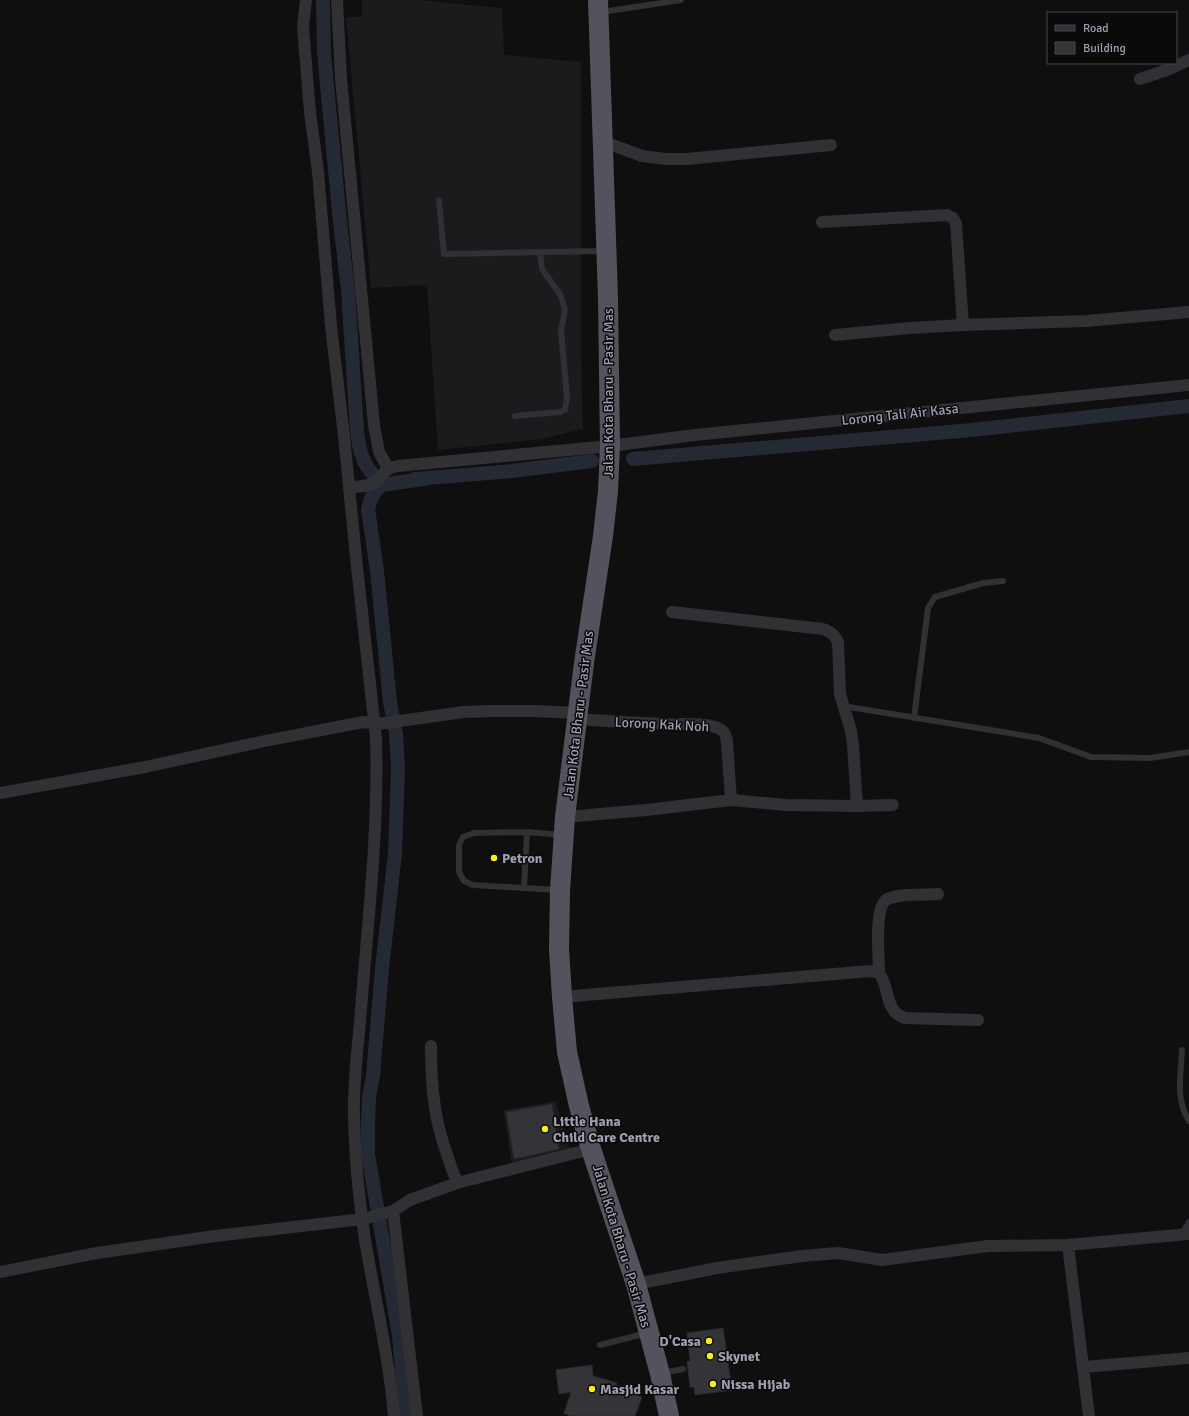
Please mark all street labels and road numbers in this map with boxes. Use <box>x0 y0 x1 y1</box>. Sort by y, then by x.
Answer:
street label: Jalan Kota Bharu - Pasir Mas <box>600 308 617 478</box>
street label: Lorong Tali Air Kasa <box>841 400 959 429</box>
street label: Jalan Kota Bharu - Pasir Mas <box>560 630 597 800</box>
street label: Lorong Kak Noh <box>614 714 710 735</box>
street label: Jalan Kota Bharu - Pasir Mas <box>589 1162 654 1330</box>

